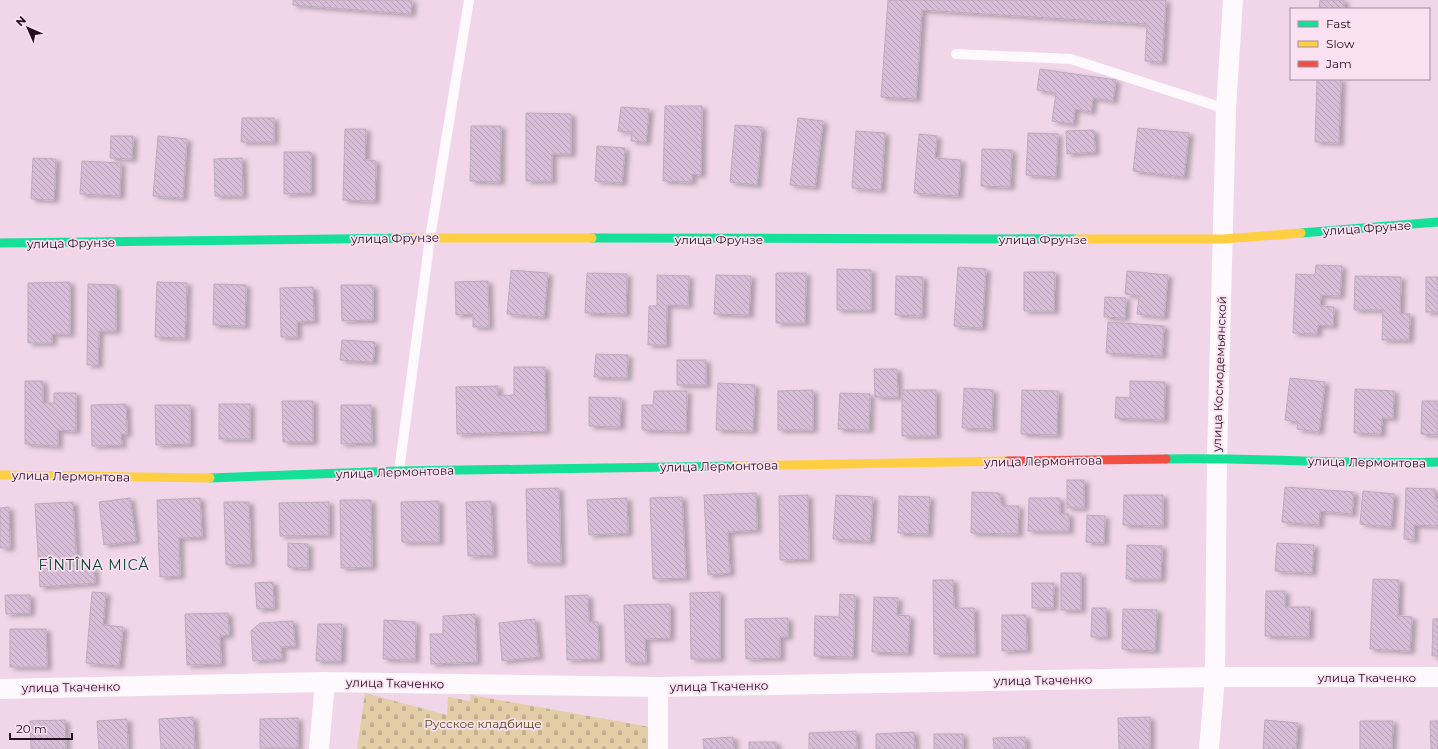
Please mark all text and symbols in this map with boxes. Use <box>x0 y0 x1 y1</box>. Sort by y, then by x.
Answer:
north arrow <box>8 8 48 48</box>
legend <box>1290 8 1430 80</box>
text: N <box>13 13 29 29</box>
text: Fast <box>1326 16 1351 31</box>
text: Slow <box>1326 36 1355 51</box>
text: Jam <box>1325 56 1352 71</box>
street label: улица Фрунзе <box>1321 217 1412 239</box>
street label: улица Фрунзе <box>350 230 439 246</box>
street label: улица Фрунзе <box>674 232 763 247</box>
street label: улица Фрунзе <box>998 232 1087 247</box>
street label: улица Фрунзе <box>26 235 115 251</box>
street label: улица Космодемьянской <box>1209 296 1229 453</box>
street label: улица Лермонтова <box>983 452 1102 470</box>
street label: улица Лермонтова <box>1307 453 1426 471</box>
street label: улица Лермонтова <box>659 457 778 475</box>
street label: улица Лермонтова <box>335 462 454 482</box>
street label: улица Лермонтова <box>11 467 130 485</box>
district label: FÎNTÎNA MICĂ <box>38 556 150 574</box>
street label: улица Ткаченко <box>1317 670 1417 685</box>
street label: улица Ткаченко <box>993 672 1093 688</box>
street label: улица Ткаченко <box>345 675 445 691</box>
street label: улица Ткаченко <box>669 678 769 694</box>
street label: улица Ткаченко <box>21 679 121 695</box>
scale bar <box>10 715 72 741</box>
park label: Русское кладбище <box>424 716 542 731</box>
text: 20 m <box>16 721 47 736</box>

